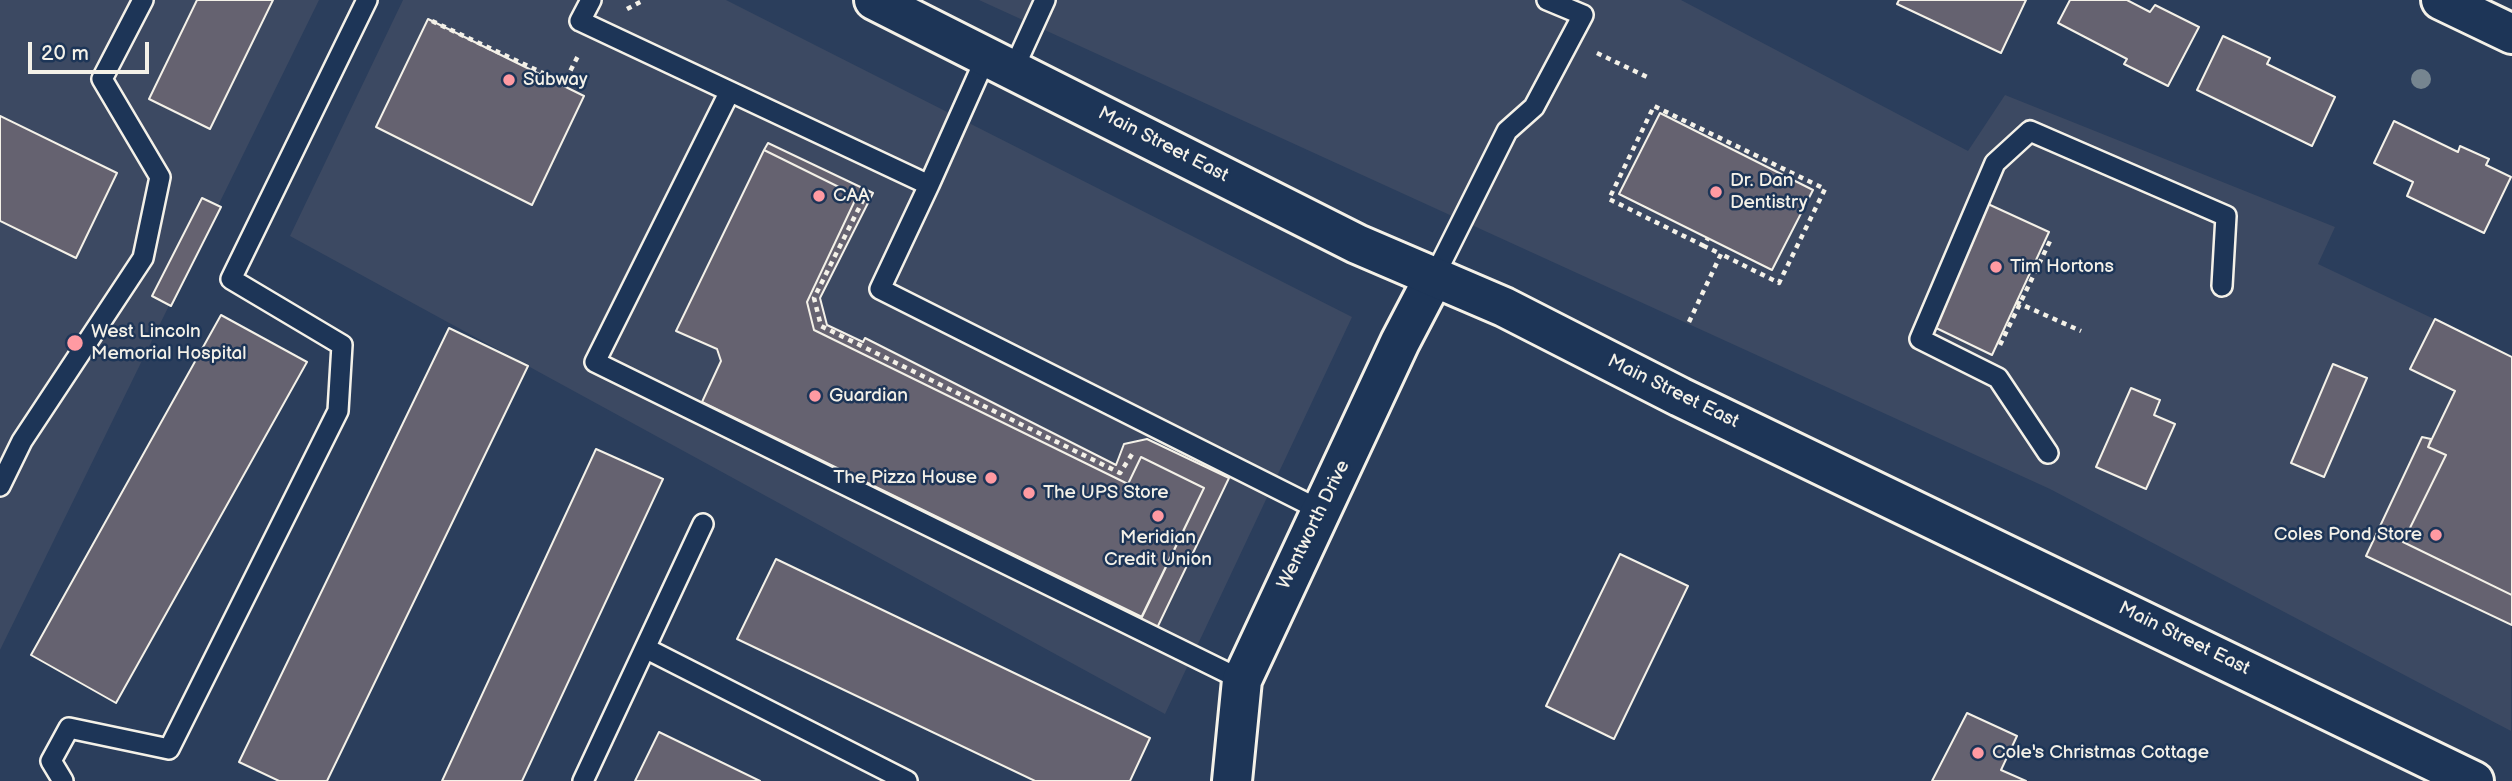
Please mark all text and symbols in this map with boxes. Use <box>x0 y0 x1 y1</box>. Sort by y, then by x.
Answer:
scale bar <box>32 28 152 72</box>
text: 20 m <box>41 41 89 66</box>
place label: Subway <box>523 69 588 91</box>
marker: Subway <box>501 72 517 88</box>
street label: Main Street East <box>1094 102 1232 188</box>
place label: Dr. Dan Dentistry <box>1730 170 1807 214</box>
marker: Dr. Dan Dentistry <box>1708 184 1724 200</box>
place label: CAA <box>833 185 870 207</box>
marker: CAA <box>811 188 827 204</box>
place label: Tim Hortons <box>2010 256 2114 278</box>
marker: Tim Hortons <box>1988 259 2004 275</box>
place label: West Lincoln Memorial Hospital <box>91 321 246 365</box>
marker: West Lincoln Memorial Hospital <box>65 333 85 353</box>
street label: Main Street East <box>1604 350 1742 434</box>
place label: Guardian <box>829 385 908 407</box>
marker: Guardian <box>807 388 823 404</box>
street label: Wentworth Drive <box>1273 457 1355 593</box>
place label: The Pizza House <box>833 467 977 489</box>
marker: The Pizza House <box>983 470 999 486</box>
place label: The UPS Store <box>1043 482 1169 504</box>
marker: The UPS Store <box>1021 485 1037 501</box>
marker: Meridian Credit Union <box>1150 508 1166 524</box>
place label: Coles Pond Store <box>2274 524 2422 546</box>
place label: Meridian Credit Union <box>1104 527 1212 571</box>
marker: Coles Pond Store <box>2428 527 2444 543</box>
street label: Main Street East <box>2115 597 2253 681</box>
place label: Cole's Christmas Cottage <box>1992 742 2209 764</box>
marker: Cole's Christmas Cottage <box>1970 745 1986 761</box>

